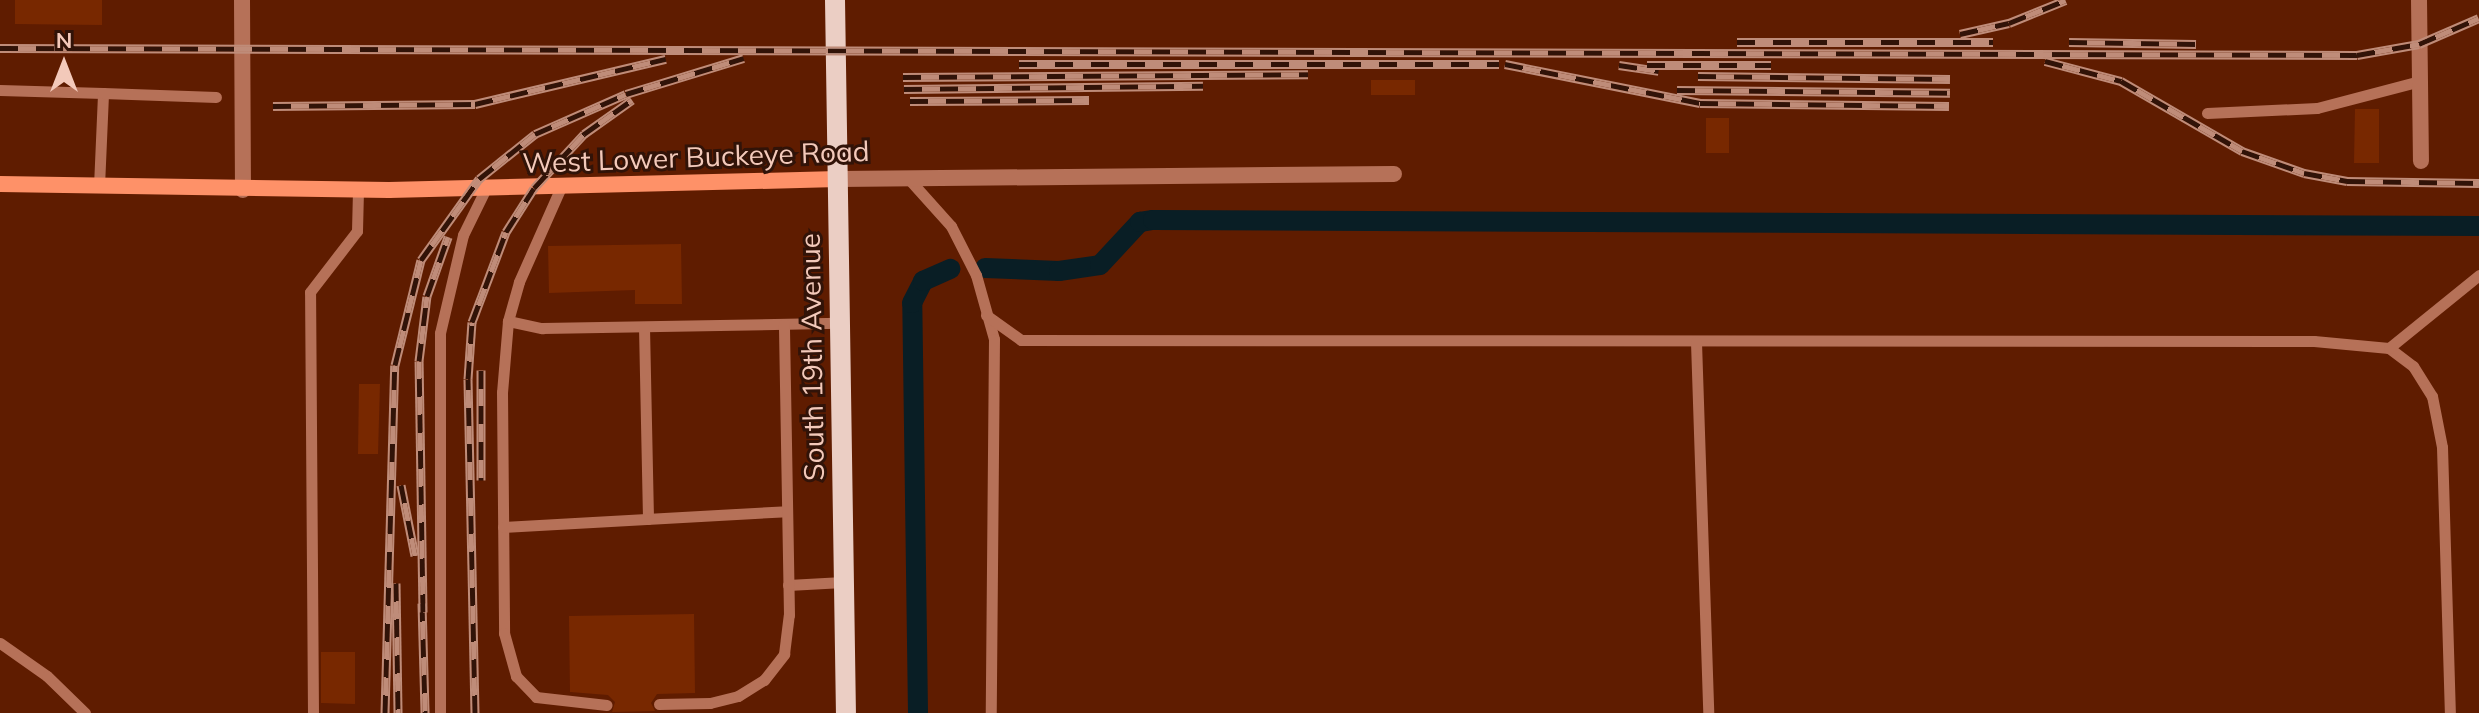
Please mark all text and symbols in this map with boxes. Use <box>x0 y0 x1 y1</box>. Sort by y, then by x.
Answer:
north arrow <box>24 24 104 104</box>
text: N <box>56 26 72 54</box>
street label: West Lower Buckeye Road <box>522 134 870 180</box>
street label: South 19th Avenue <box>793 233 831 481</box>

